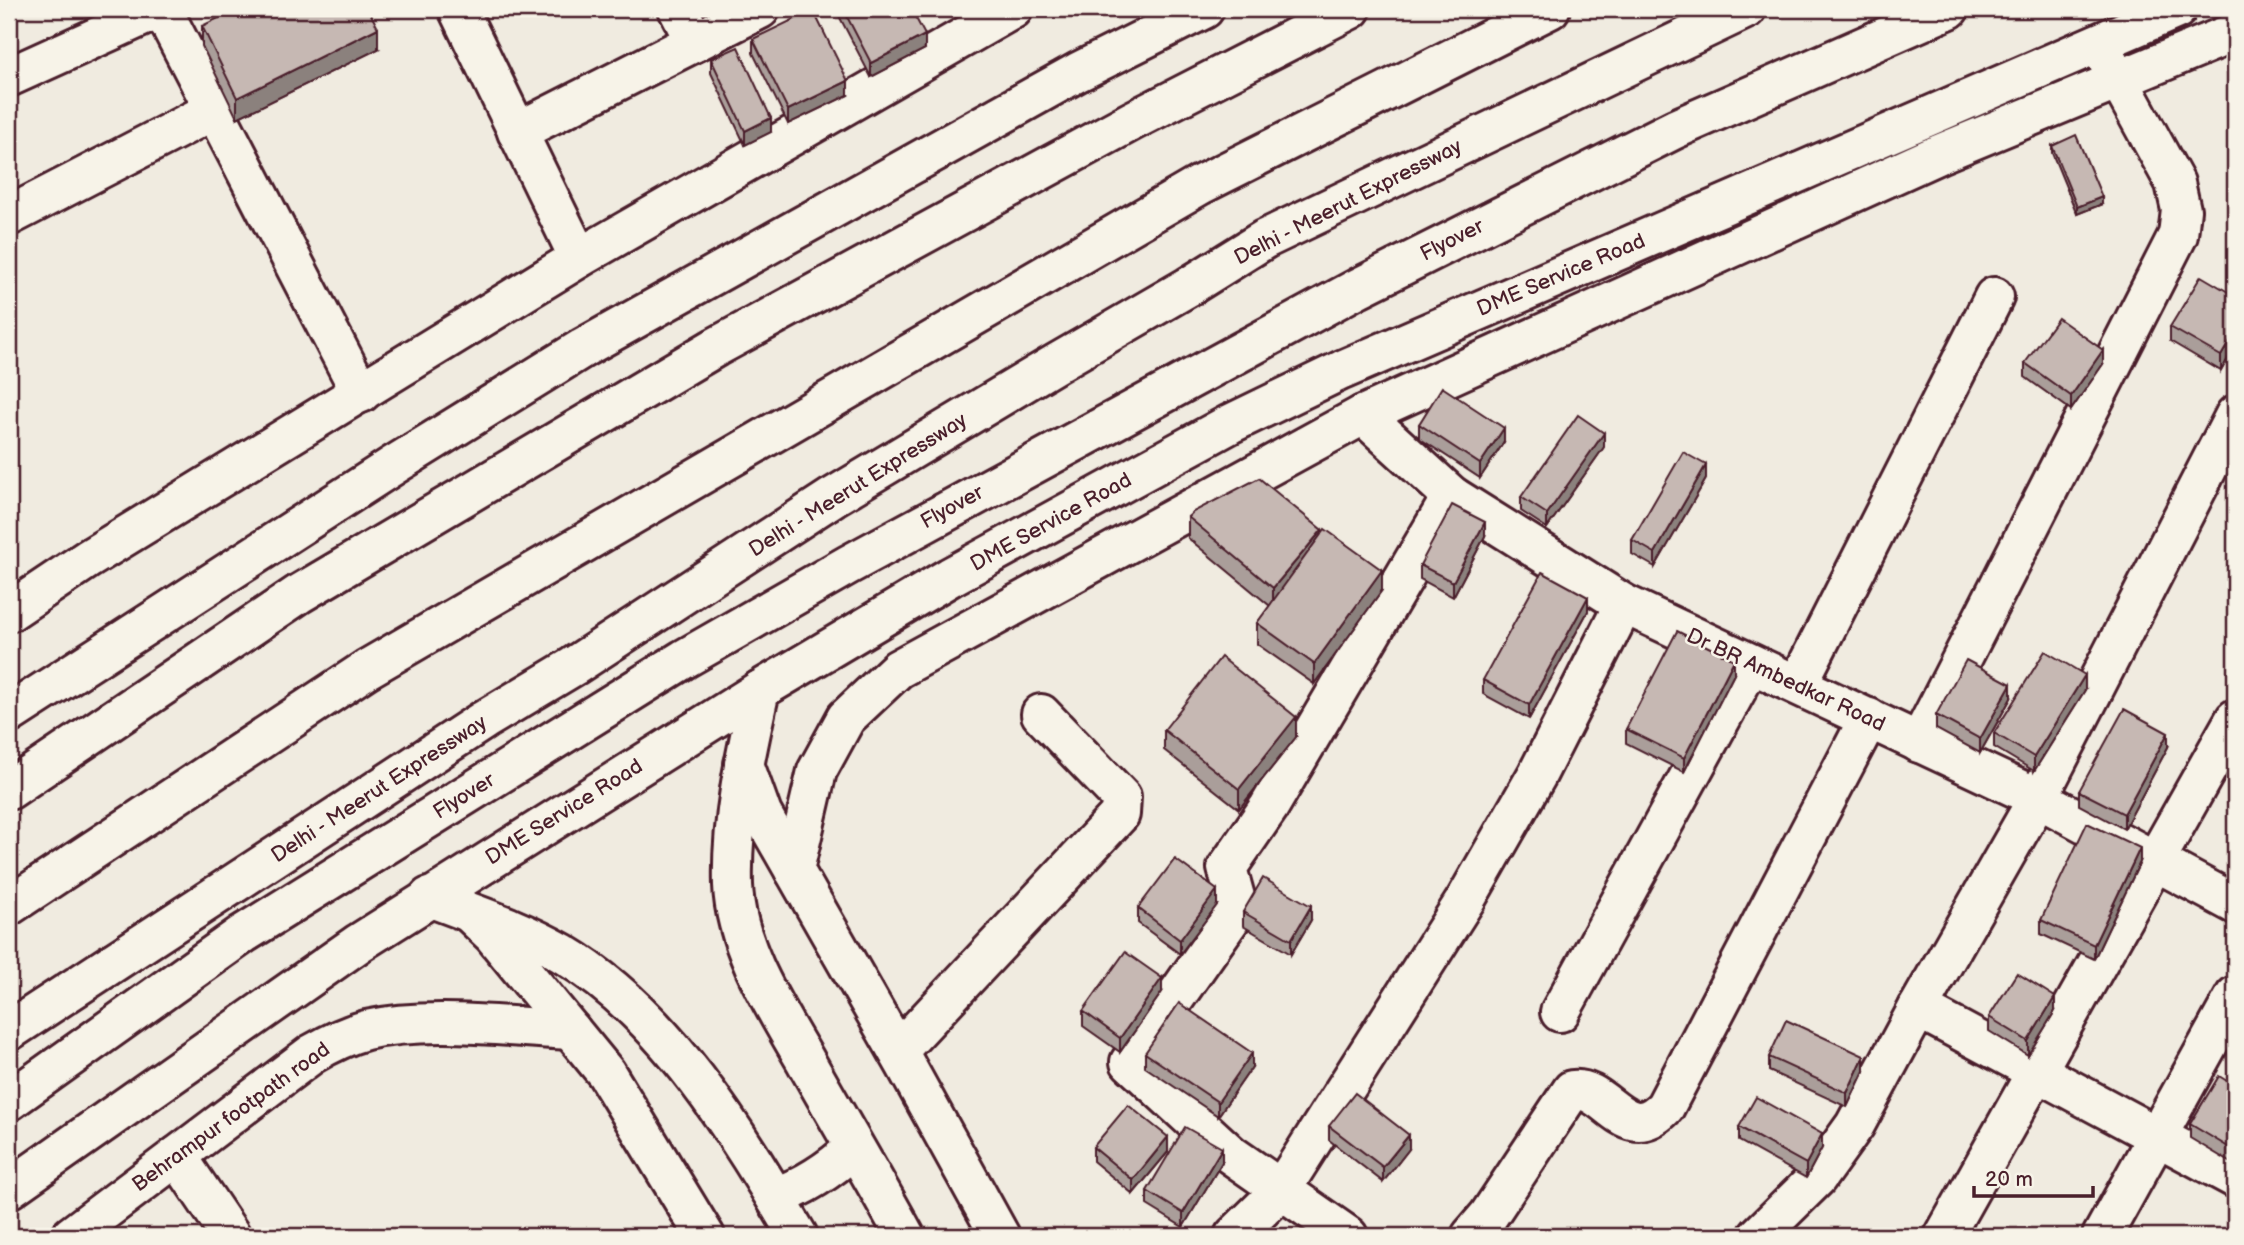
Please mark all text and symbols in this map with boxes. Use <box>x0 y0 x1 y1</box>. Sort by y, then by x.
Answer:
street label: Delhi - Meerut Expressway <box>1230 133 1466 270</box>
street label: Flyover <box>1416 213 1488 267</box>
street label: DME Service Road <box>1473 228 1649 322</box>
street label: Delhi - Meerut Expressway <box>745 407 972 562</box>
street label: DME Service Road <box>966 467 1136 577</box>
street label: Flyover <box>916 479 988 534</box>
street label: Dr BR Ambedkar Road <box>1683 623 1889 737</box>
street label: Delhi - Meerut Expressway <box>267 710 492 868</box>
street label: DME Service Road <box>481 754 647 870</box>
street label: Flyover <box>429 767 500 825</box>
street label: Behrampur footpath road <box>127 1037 335 1197</box>
scale bar <box>1974 1154 2094 1198</box>
text: 20 m <box>1985 1167 2033 1192</box>

